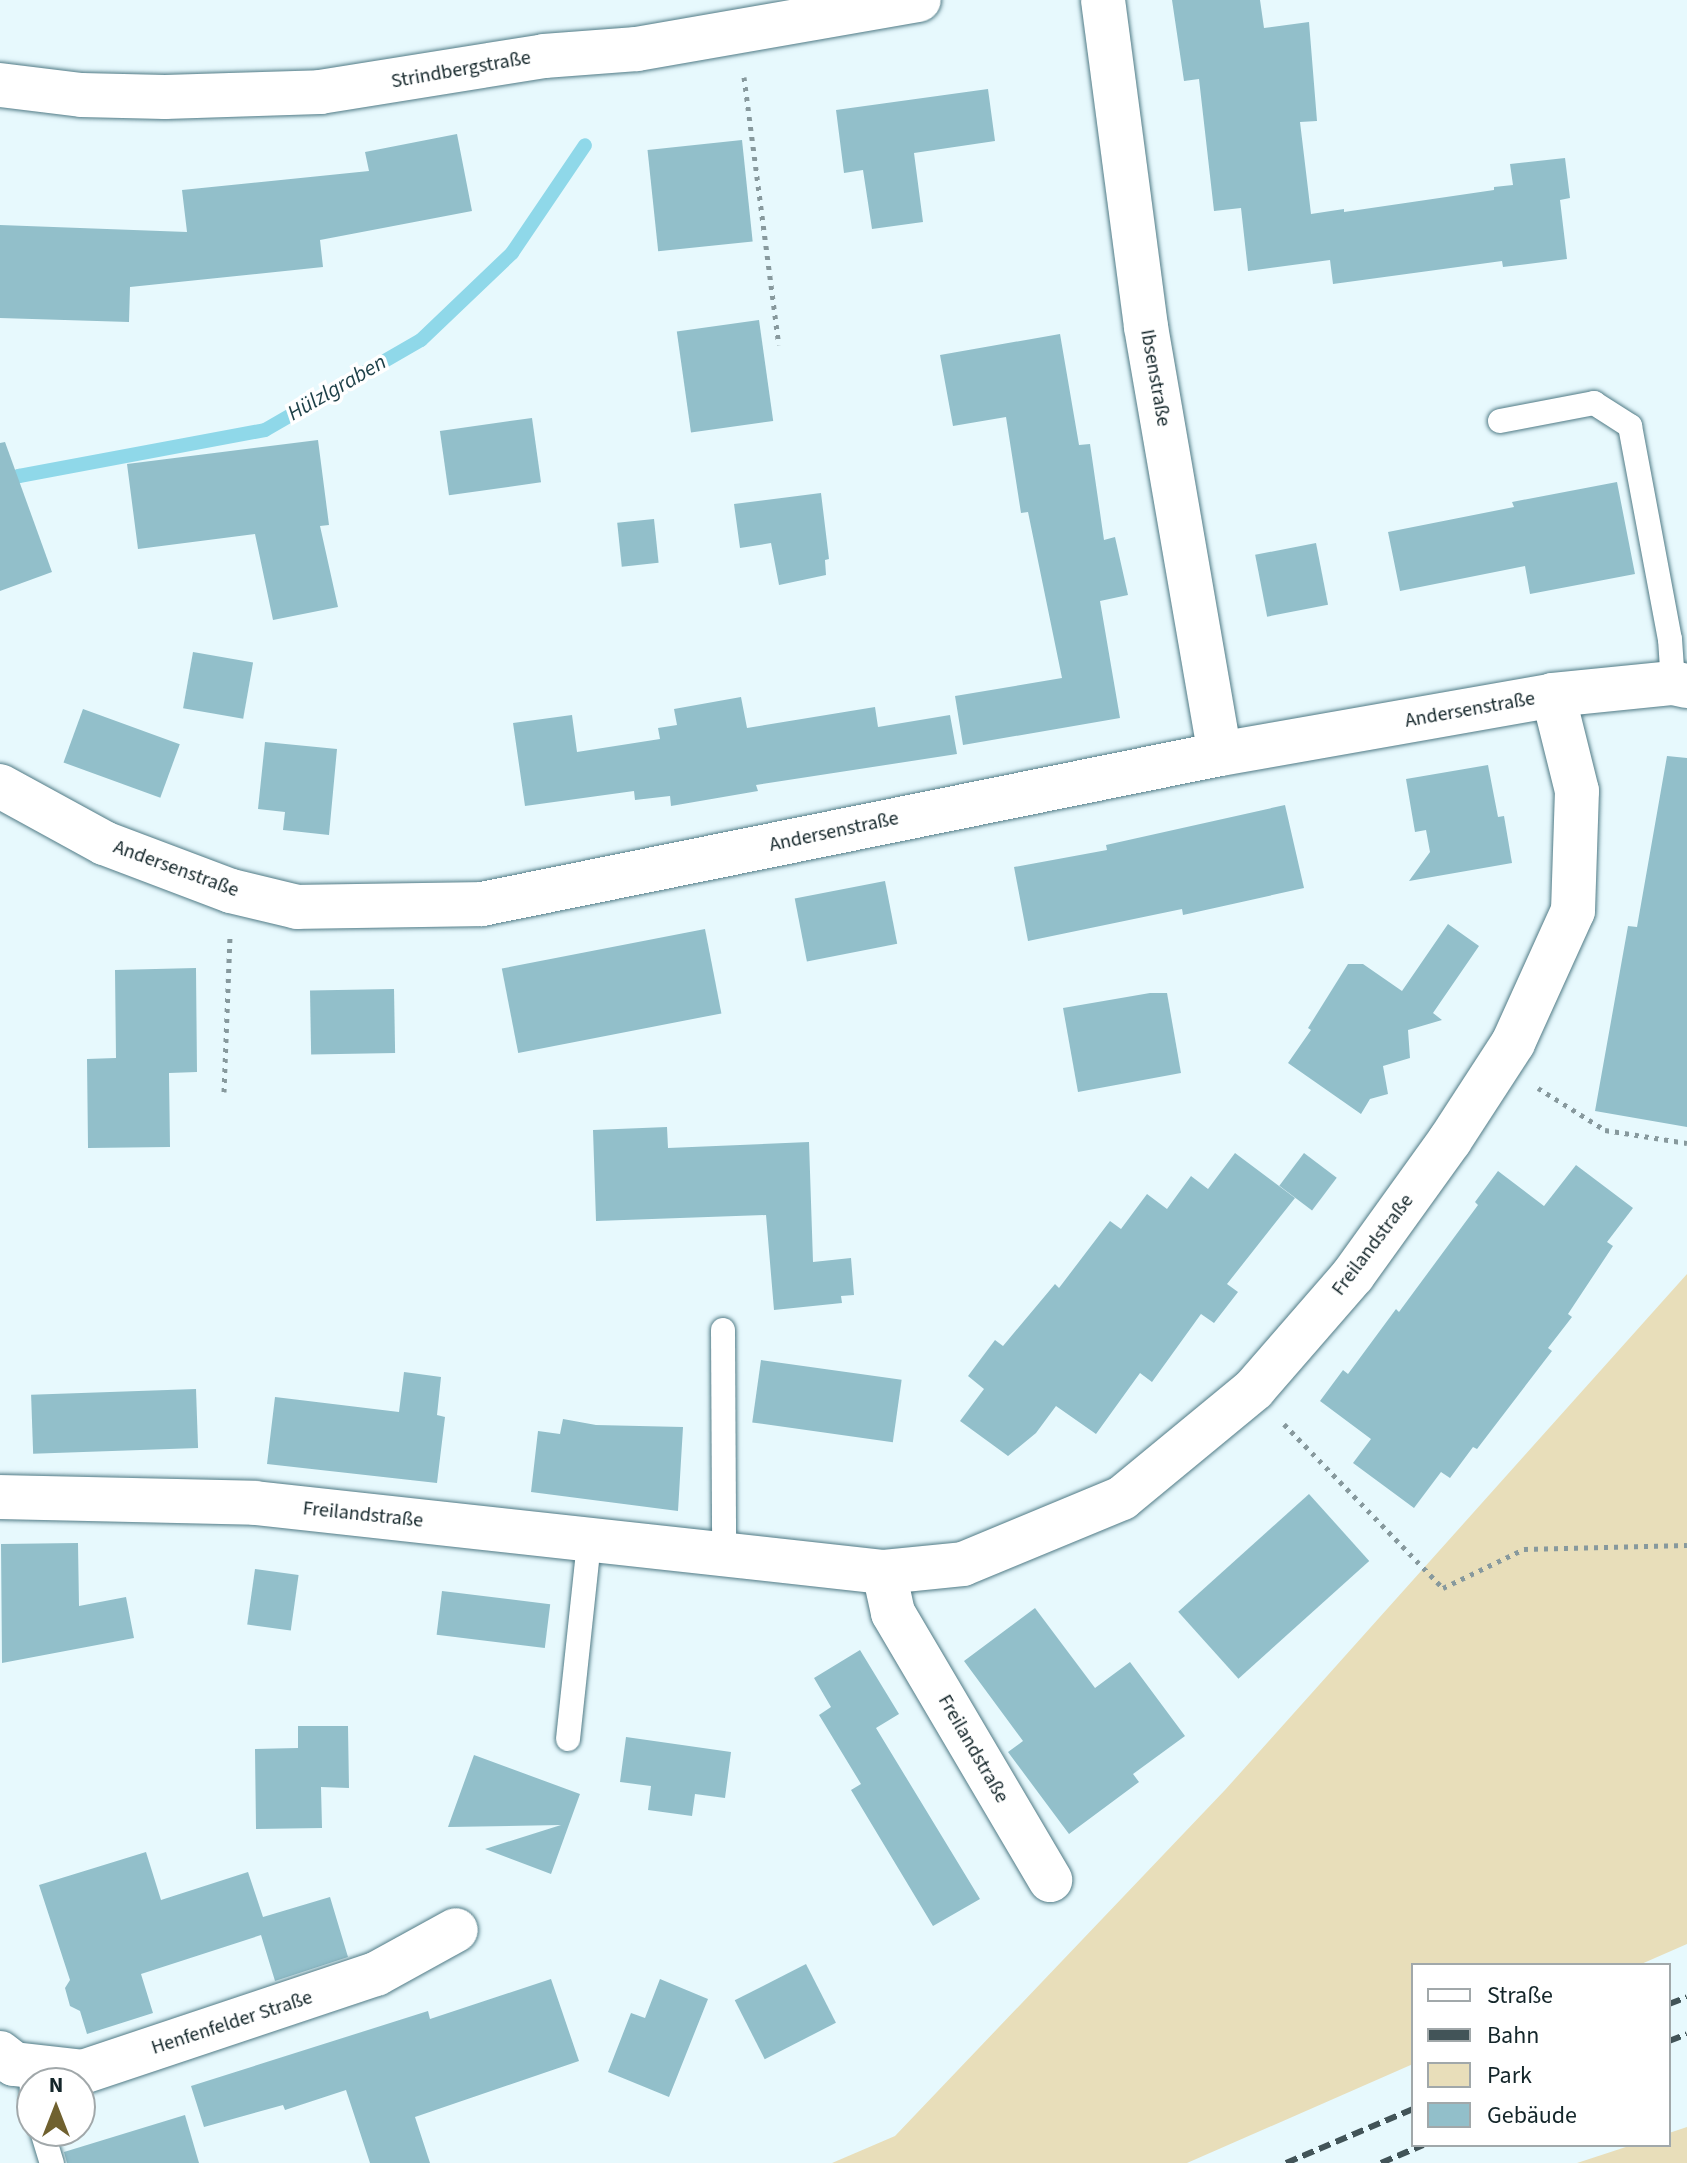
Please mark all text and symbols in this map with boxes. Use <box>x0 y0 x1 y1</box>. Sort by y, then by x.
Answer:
street label: Strindbergstraße <box>389 46 533 94</box>
street label: Ibsenstraße <box>1135 328 1175 428</box>
water label: Hülzlgraben <box>283 349 391 427</box>
street label: Andersenstraße <box>1403 687 1537 733</box>
street label: Andersenstraße <box>767 807 901 857</box>
street label: Andersenstraße <box>110 835 242 903</box>
street label: Freilandstraße <box>1327 1189 1419 1301</box>
street label: Freilandstraße <box>302 1497 424 1533</box>
street label: Freilandstraße <box>932 1691 1014 1807</box>
legend <box>1411 1963 1671 2147</box>
text: Straße <box>1487 1978 1553 2013</box>
street label: Henfenfelder Straße <box>148 1986 316 2060</box>
text: Bahn <box>1487 2018 1539 2053</box>
text: Park <box>1487 2058 1532 2093</box>
north arrow <box>16 2067 96 2147</box>
text: N <box>49 2069 63 2101</box>
text: Gebäude <box>1487 2098 1577 2133</box>

